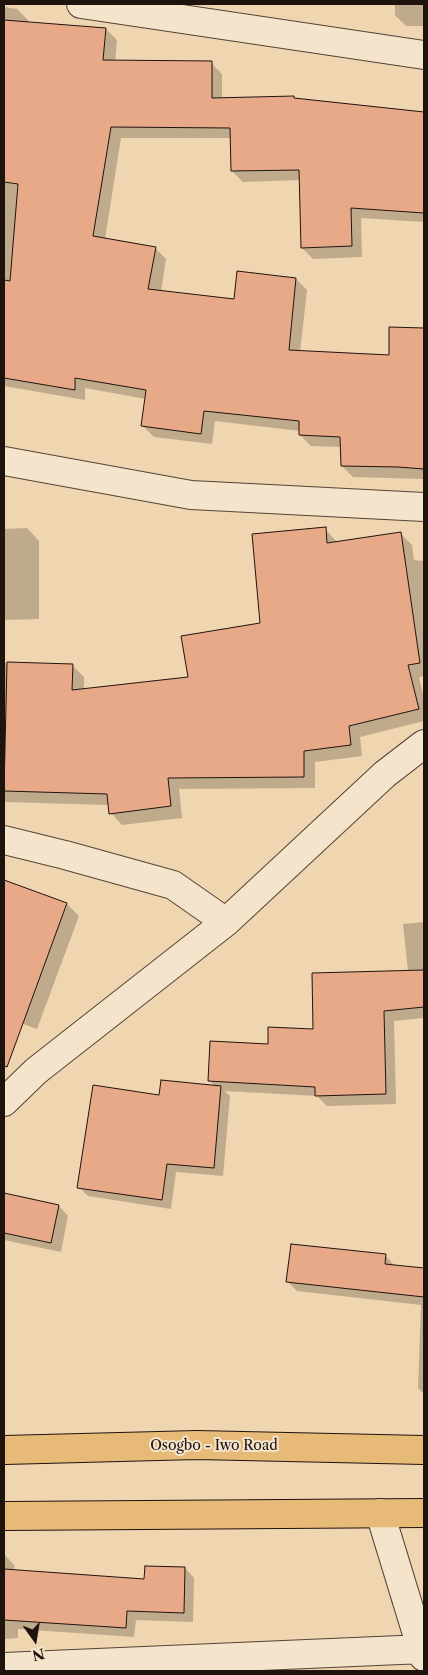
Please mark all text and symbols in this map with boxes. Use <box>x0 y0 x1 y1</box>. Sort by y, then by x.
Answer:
street label: Osogbo - Iwo Road <box>150 1438 278 1454</box>
north arrow <box>10 1615 60 1665</box>
text: N <box>30 1644 46 1665</box>

